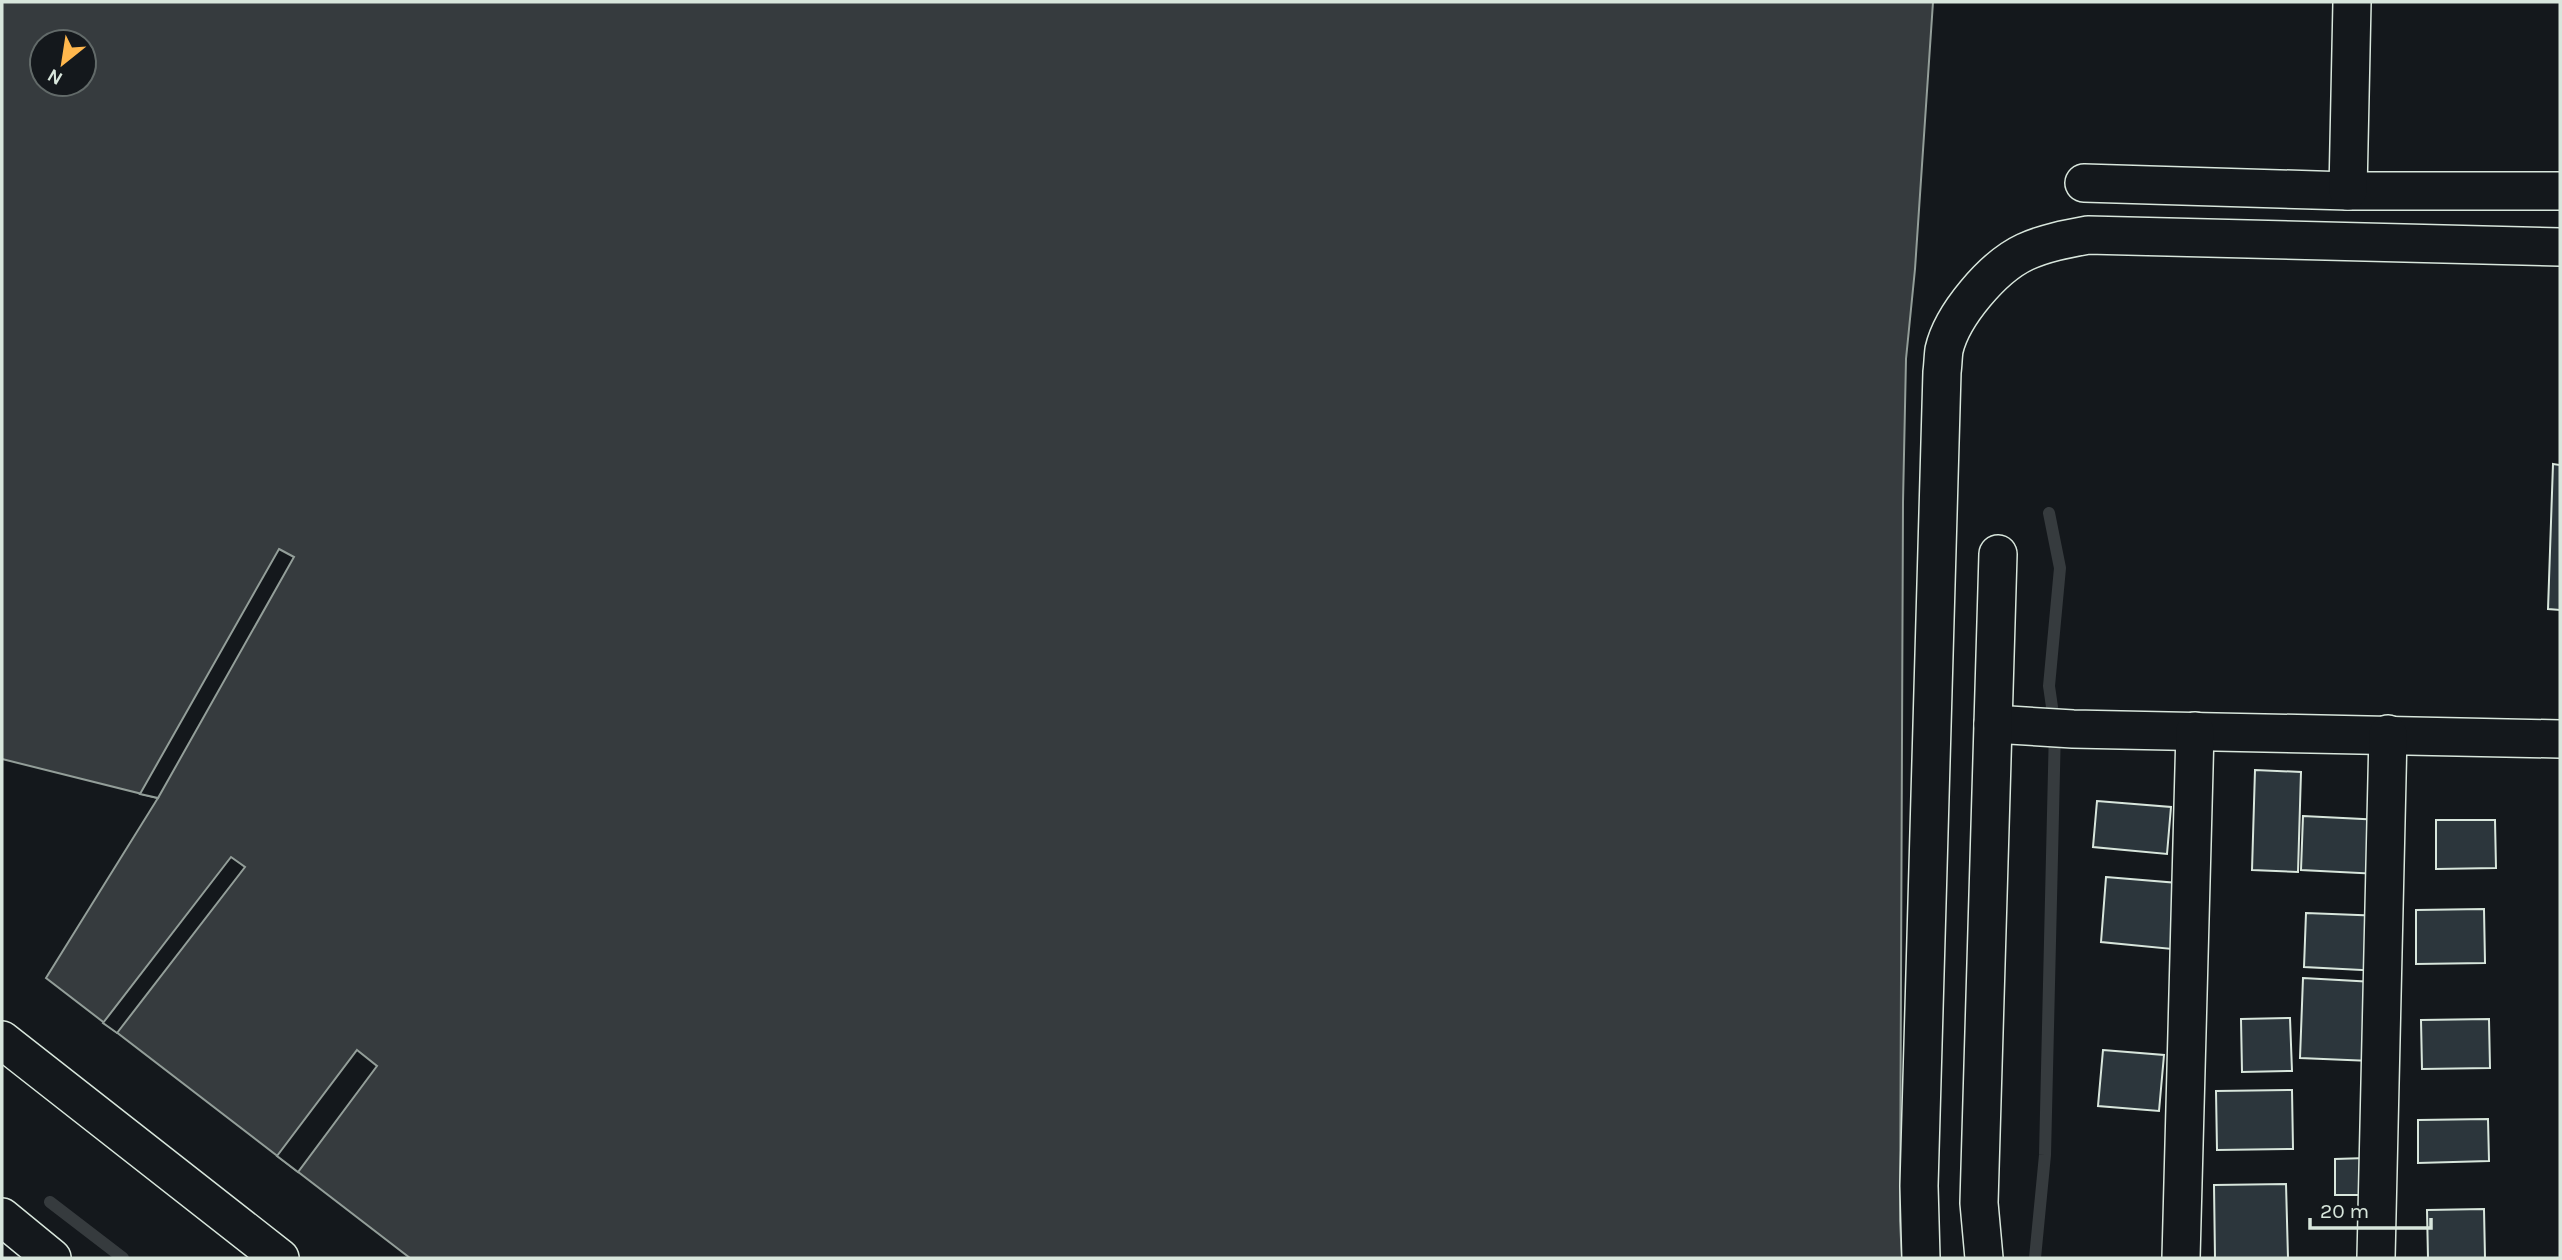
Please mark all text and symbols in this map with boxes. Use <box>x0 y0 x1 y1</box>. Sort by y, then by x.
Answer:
north arrow <box>28 28 98 98</box>
text: N <box>44 64 66 90</box>
scale bar <box>2310 1186 2431 1230</box>
text: 20 m <box>2320 1199 2369 1223</box>

